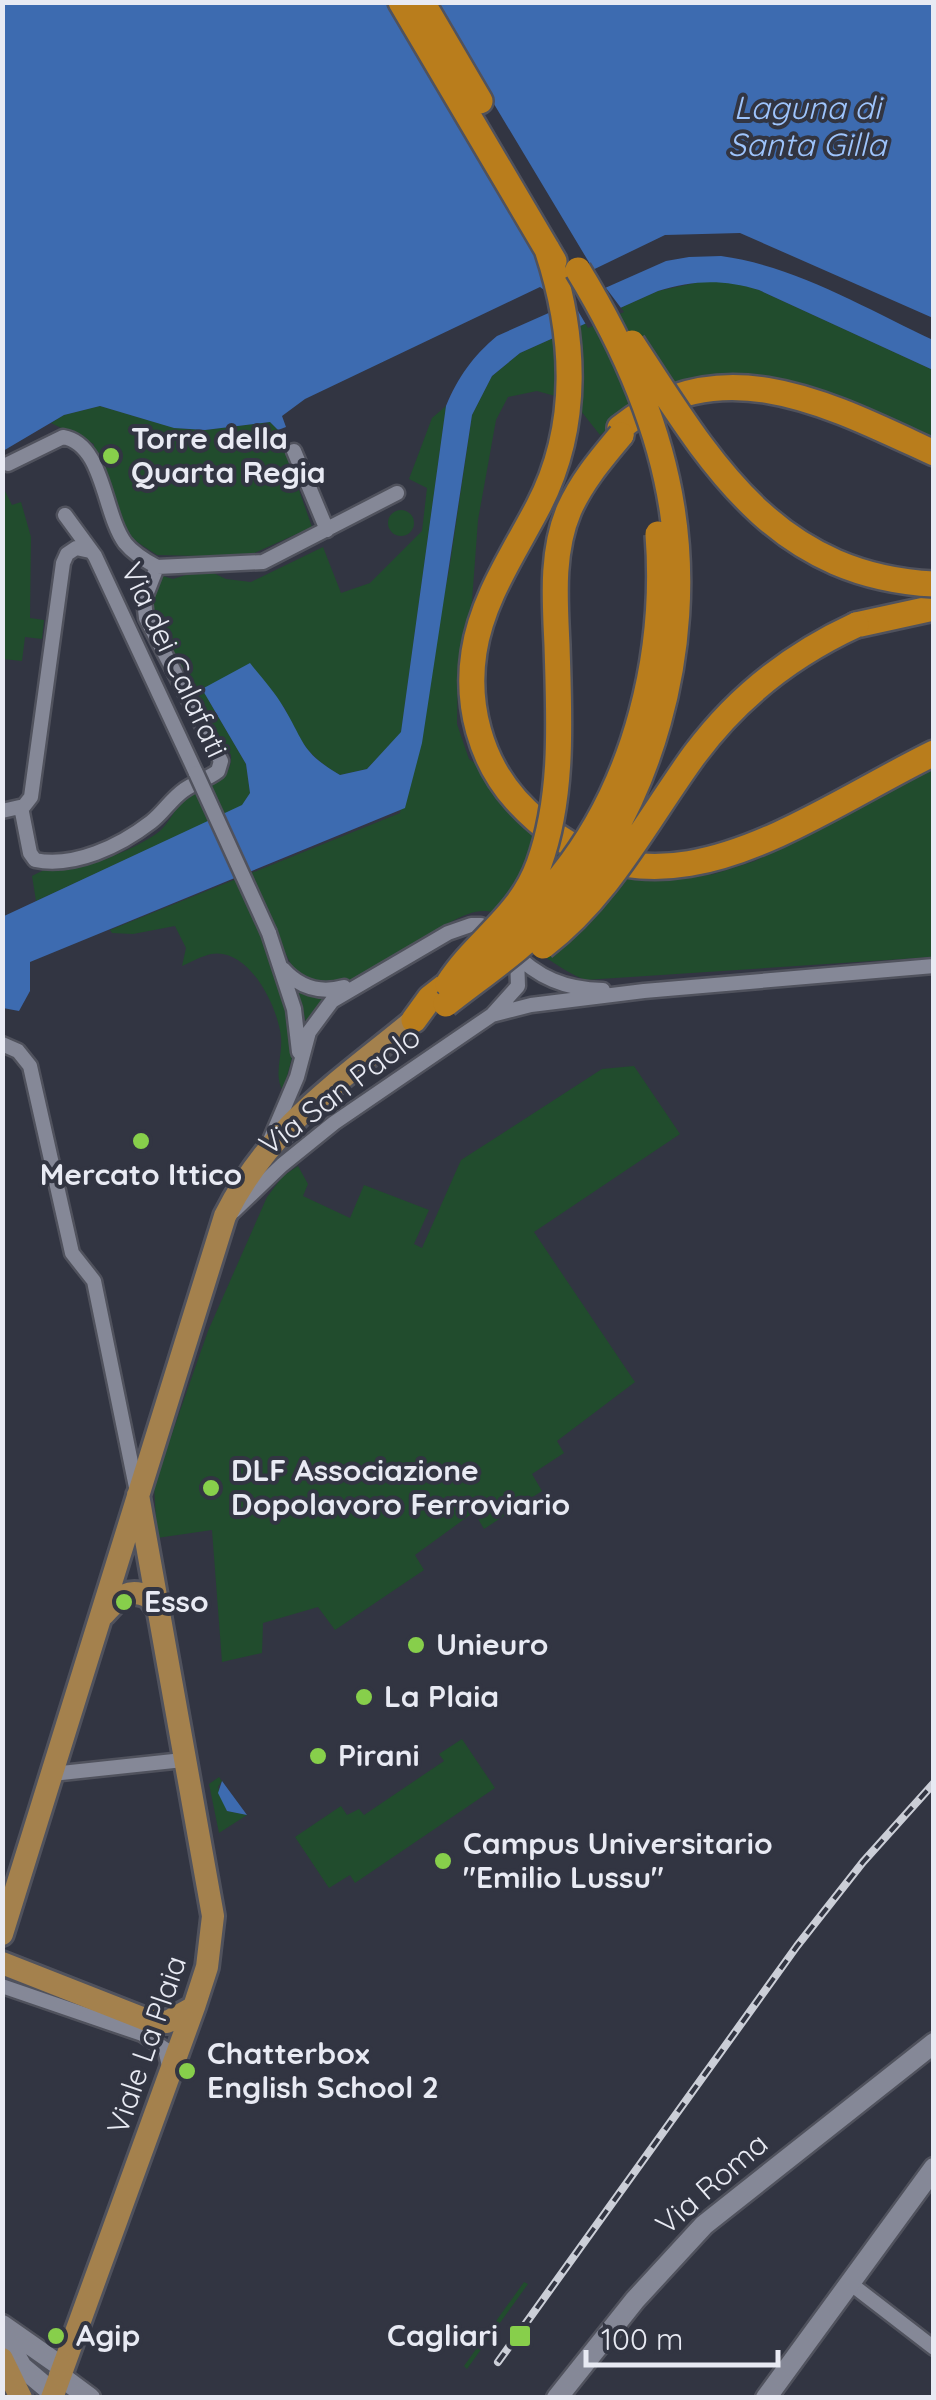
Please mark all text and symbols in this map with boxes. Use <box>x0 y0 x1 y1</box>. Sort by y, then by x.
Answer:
water label: Laguna di Santa Gilla <box>728 87 888 164</box>
place label: Torre della Quarta Regia <box>131 419 326 491</box>
marker: Torre della Quarta Regia <box>100 445 122 467</box>
street label: Via dei Calafati <box>113 556 237 763</box>
street label: Via San Paolo <box>251 1017 428 1163</box>
marker: Mercato Ittico <box>130 1130 152 1152</box>
place label: Mercato Ittico <box>40 1155 242 1193</box>
place label: DLF Associazione Dopolavoro Ferroviario <box>231 1451 570 1523</box>
marker: DLF Associazione Dopolavoro Ferroviario <box>200 1477 222 1499</box>
place label: Esso <box>144 1582 209 1620</box>
marker: Esso <box>113 1591 135 1613</box>
place label: Unieuro <box>436 1625 549 1663</box>
marker: Unieuro <box>405 1634 427 1656</box>
place label: La Plaia <box>384 1677 499 1715</box>
marker: La Plaia <box>353 1686 375 1708</box>
place label: Pirani <box>338 1736 420 1774</box>
marker: Pirani <box>307 1745 329 1767</box>
place label: Campus Universitario "Emilio Lussu" <box>463 1824 773 1896</box>
marker: Campus Universitario "Emilio Lussu" <box>432 1850 454 1872</box>
street label: Viale La Plaia <box>98 1950 194 2139</box>
place label: Chatterbox English School 2 <box>207 2034 439 2106</box>
marker: Chatterbox English School 2 <box>176 2060 198 2082</box>
street label: Via Roma <box>647 2124 775 2242</box>
scale bar <box>586 2305 778 2367</box>
place label: Agip <box>76 2316 140 2354</box>
place label: Cagliari <box>387 2316 498 2354</box>
text: 100 m <box>601 2320 683 2358</box>
marker: Cagliari <box>507 2323 533 2349</box>
marker: Agip <box>45 2325 67 2347</box>

